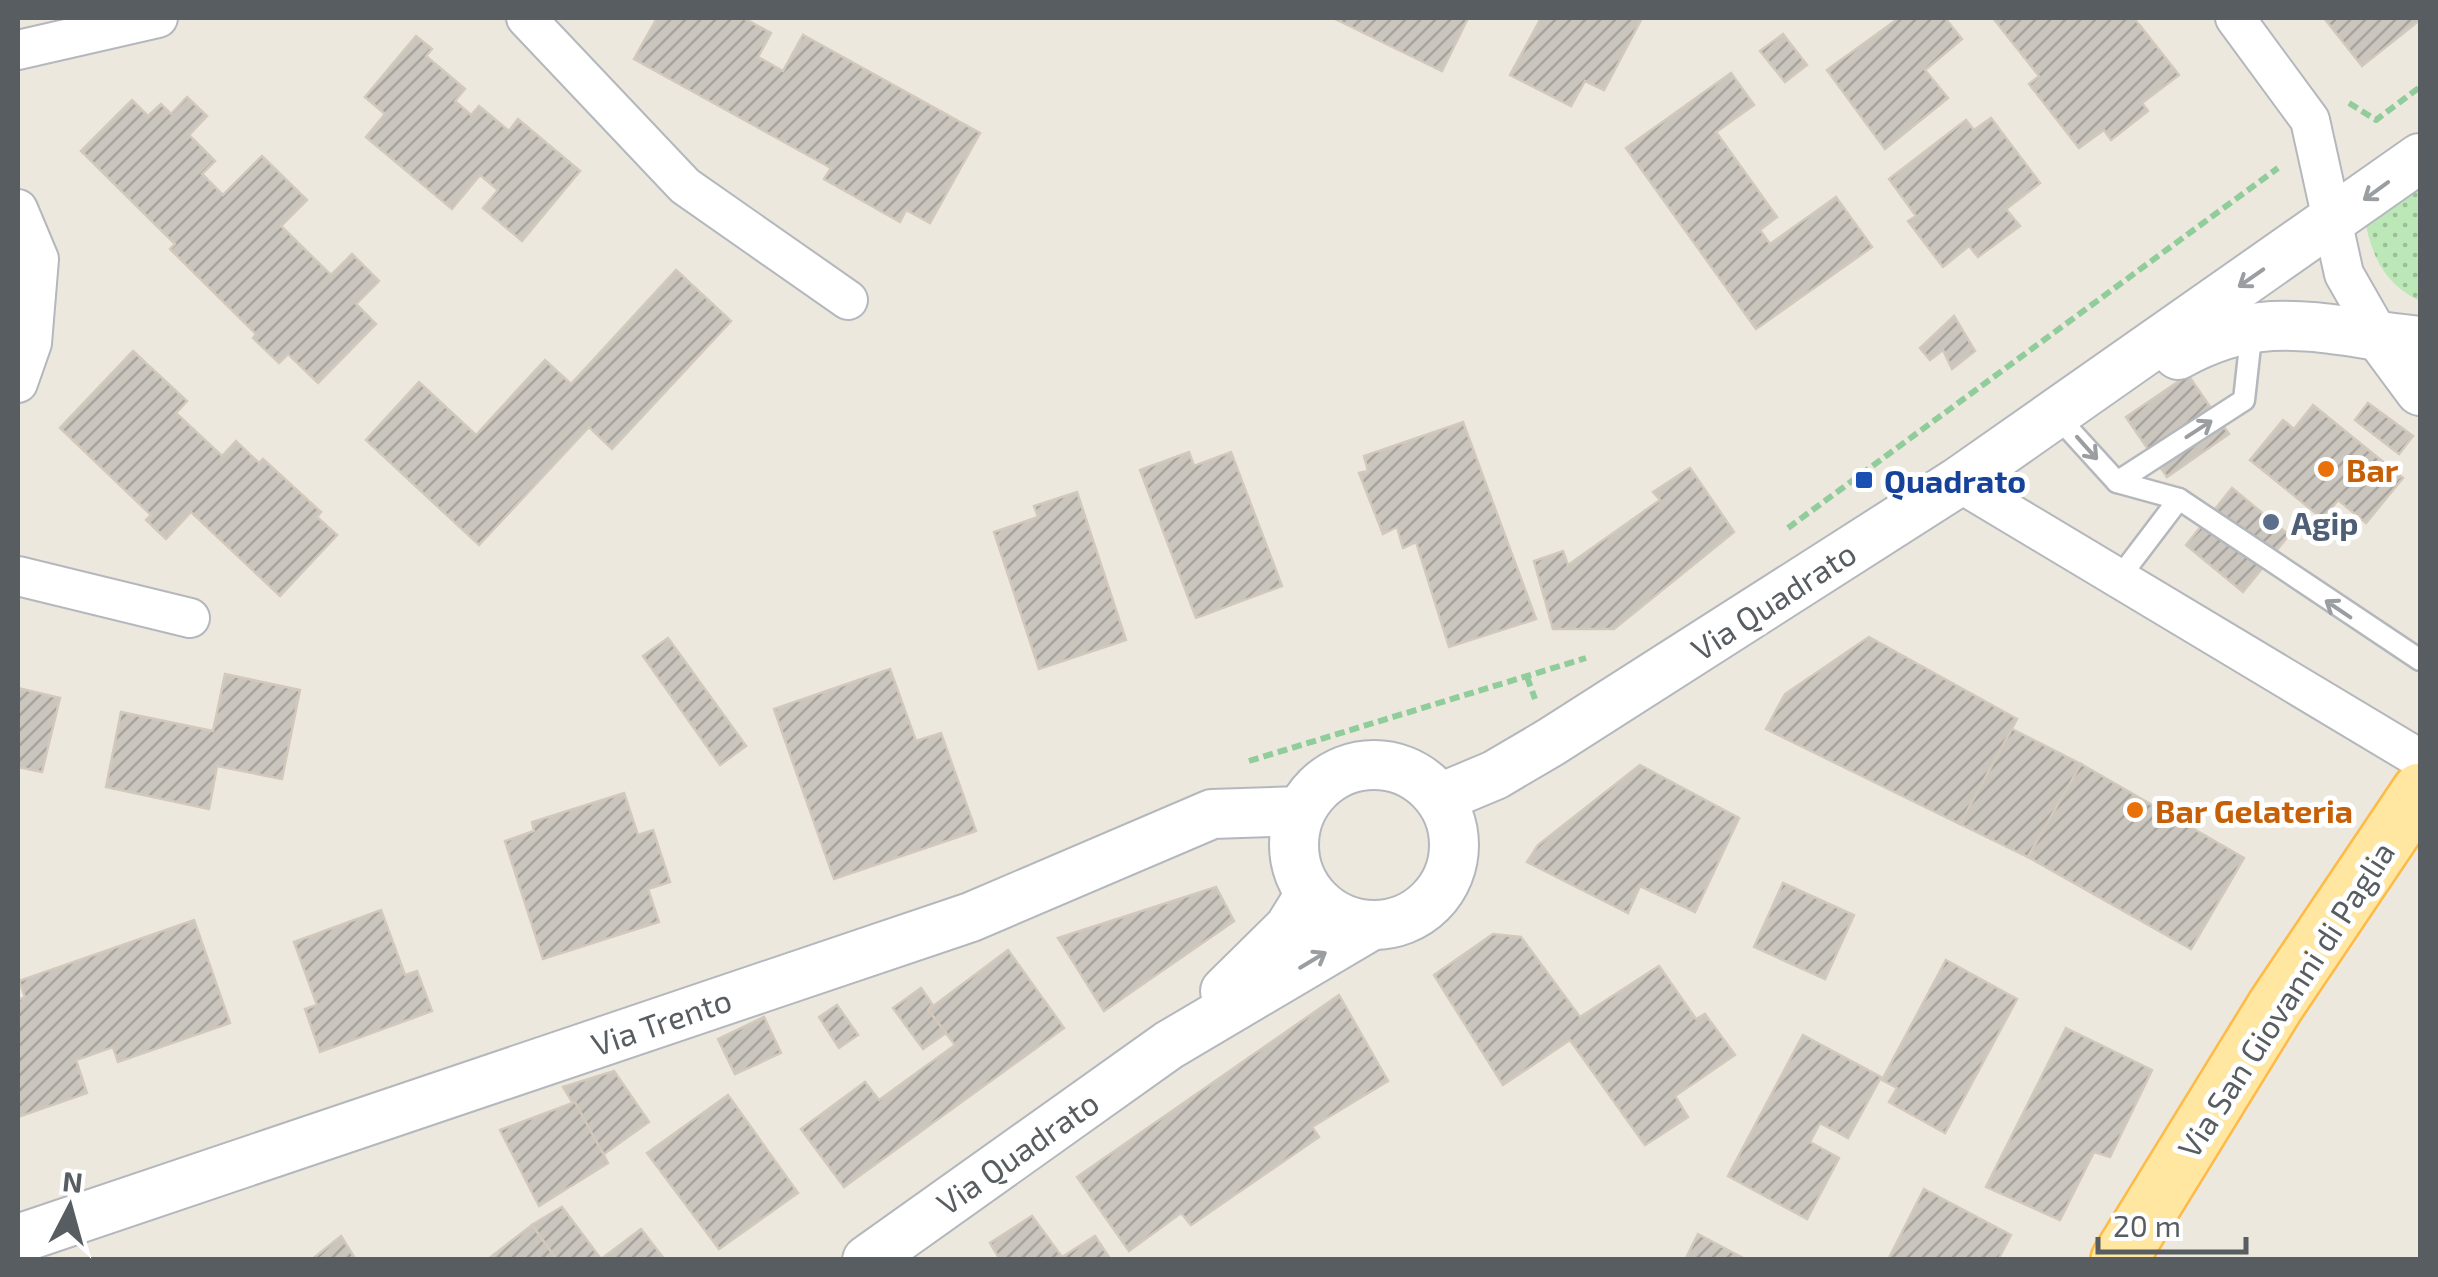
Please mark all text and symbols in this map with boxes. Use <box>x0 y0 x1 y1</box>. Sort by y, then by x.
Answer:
one-way arrow <box>2363 180 2390 201</box>
one-way arrow <box>2238 267 2266 288</box>
one-way arrow <box>2184 418 2213 439</box>
one-way arrow <box>2075 435 2098 460</box>
place label: Bar <box>2346 450 2399 488</box>
marker: Bar <box>2315 458 2337 480</box>
place label: Quadrato <box>1884 461 2026 501</box>
marker: Quadrato <box>1853 469 1875 491</box>
place label: Agip <box>2291 503 2359 541</box>
marker: Agip <box>2260 511 2282 533</box>
street label: Via Quadrato <box>1684 533 1863 668</box>
one-way arrow <box>2324 599 2352 620</box>
place label: Bar Gelateria <box>2155 791 2353 829</box>
marker: Bar Gelateria <box>2124 799 2146 821</box>
street label: Via San Giovanni di Paglia <box>2169 834 2401 1164</box>
one-way arrow <box>1298 950 1327 970</box>
street label: Via Trento <box>586 979 736 1063</box>
street label: Via Quadrato <box>929 1082 1106 1222</box>
north arrow <box>20 1157 120 1257</box>
text: N <box>61 1163 85 1199</box>
scale bar <box>2098 1192 2246 1254</box>
text: 20 m <box>2113 1207 2181 1243</box>

